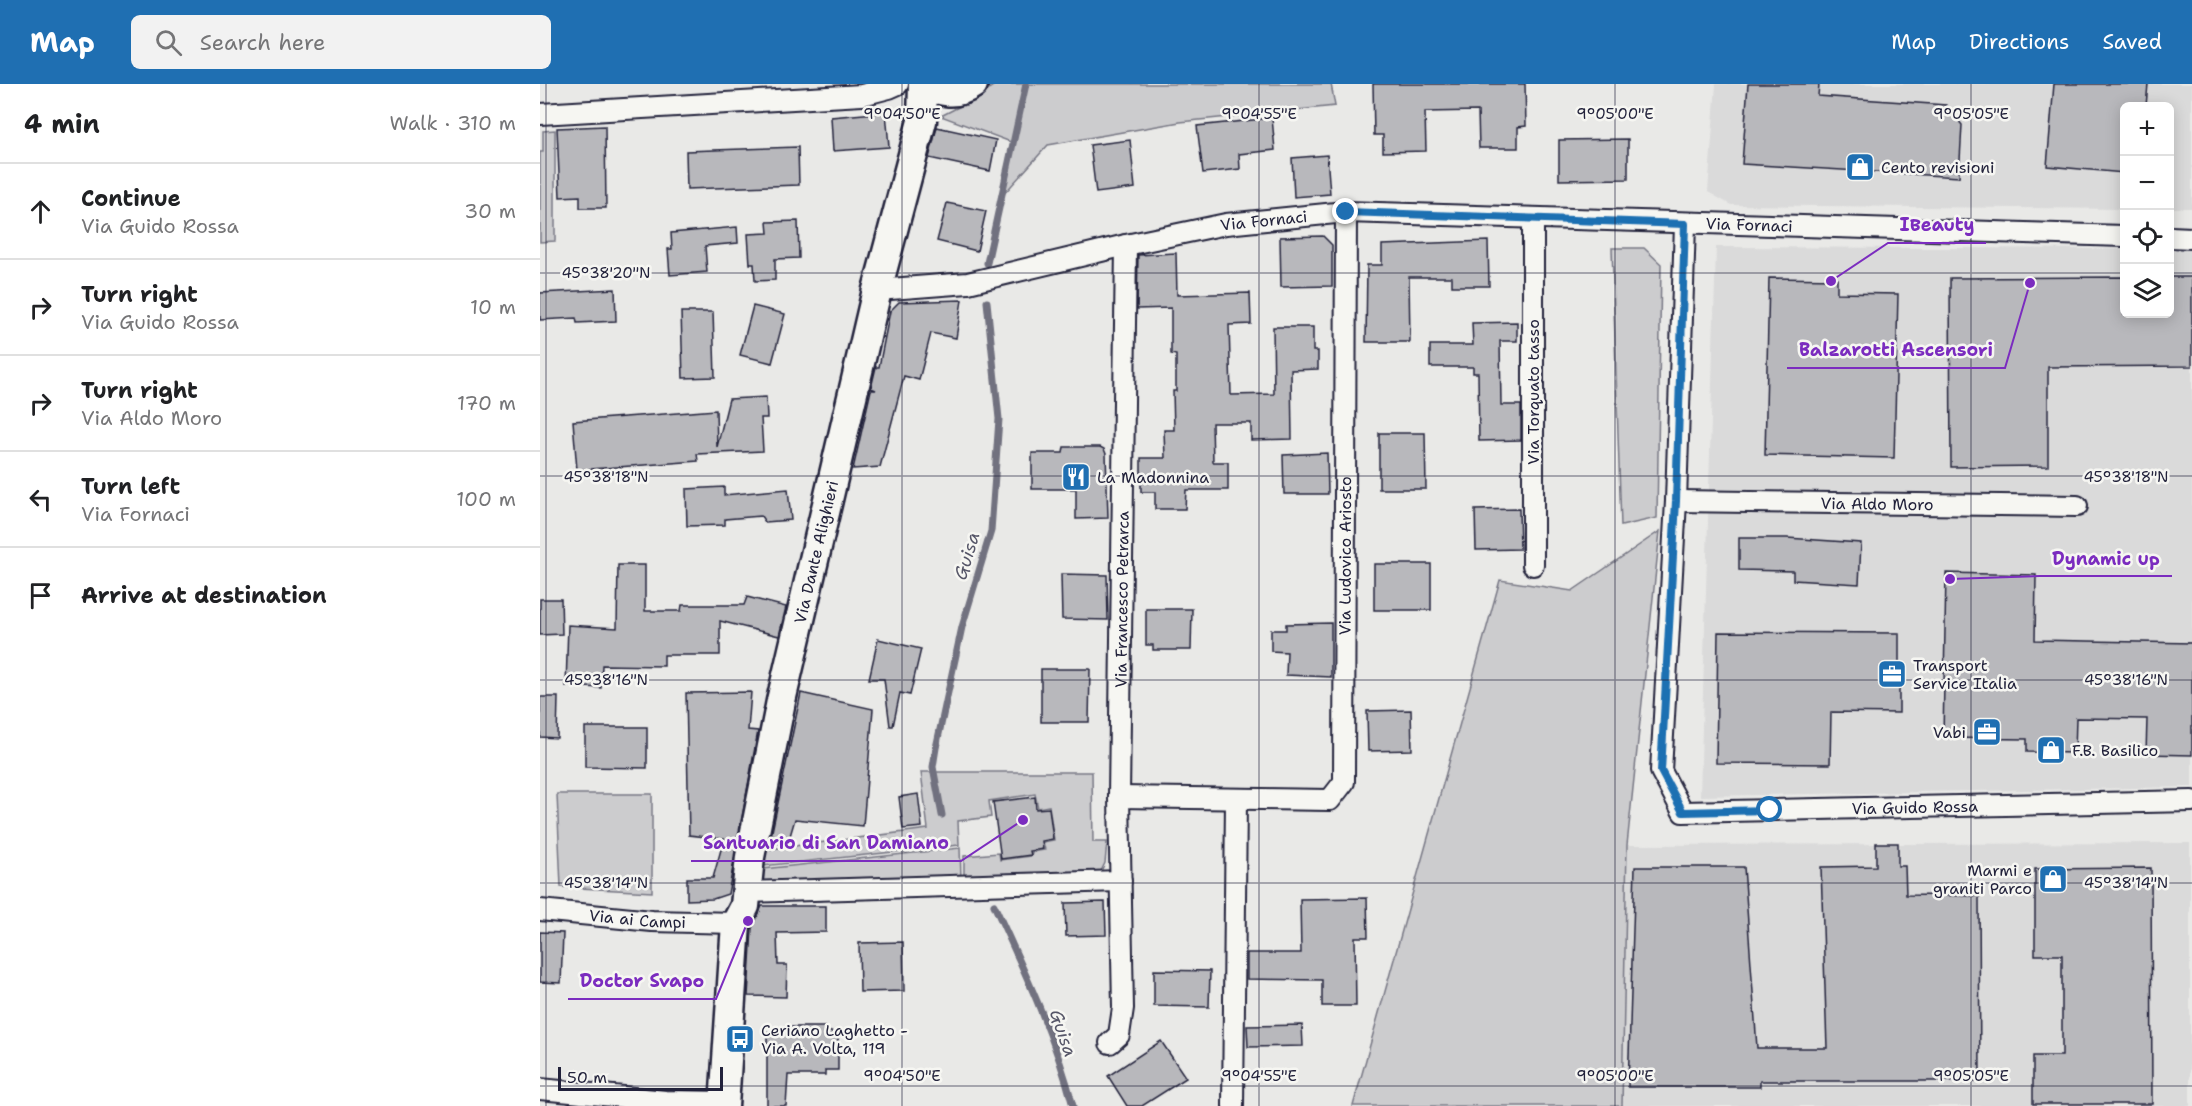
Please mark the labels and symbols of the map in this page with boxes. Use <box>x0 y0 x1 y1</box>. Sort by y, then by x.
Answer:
text: 9°04'50"E <box>863 104 941 124</box>
text: 9°04'55"E <box>1221 104 1297 124</box>
text: 9°05'00"E <box>1576 104 1654 124</box>
text: 9°05'05"E <box>1933 104 2009 124</box>
shop icon: Cento revisioni <box>1844 151 1876 183</box>
place label: Cento revisioni <box>1881 157 1995 178</box>
route end <box>1332 198 1358 224</box>
street label: Via Fornaci <box>1218 205 1308 235</box>
callout: IBeauty <box>1888 207 1986 243</box>
street label: Via Fornaci <box>1705 213 1793 236</box>
text: IBeauty <box>1900 213 1974 237</box>
text: 45°38'20"N <box>562 263 650 283</box>
street label: Via Torquato tasso <box>1523 319 1544 465</box>
callout: Balzarotti Ascensori <box>1787 332 2005 368</box>
text: Balzarotti Ascensori <box>1799 338 1993 362</box>
restaurant icon: La Madonnina <box>1060 461 1092 493</box>
text: 45°38'18"N <box>564 467 648 487</box>
place label: La Madonnina <box>1097 467 1209 488</box>
text: 45°38'18"N <box>2084 467 2168 487</box>
street label: Via Ludovico Ariosto <box>1334 476 1356 635</box>
street label: Via Dante Alighieri <box>789 478 843 626</box>
street label: Via Aldo Moro <box>1820 492 1934 515</box>
street label: Via Francesco Petrarca <box>1110 511 1133 688</box>
water label: Guisa <box>948 529 986 583</box>
callout: Dynamic up <box>2040 540 2172 576</box>
text: Dynamic up <box>2052 547 2160 571</box>
place label: Transport Service Italia <box>1913 655 2017 694</box>
office icon: Transport Service Italia <box>1876 658 1908 690</box>
text: 45°38'16"N <box>564 670 648 690</box>
text: 45°38'16"N <box>2084 670 2168 690</box>
office icon: Vabi <box>1971 716 2003 748</box>
place label: Vabi <box>1933 722 1966 743</box>
shop icon: F.B. Basilico <box>2035 734 2067 766</box>
place label: F.B. Basilico <box>2072 740 2158 761</box>
street label: Via Guido Rossa <box>1851 795 1978 819</box>
route start <box>1756 796 1782 822</box>
callout: Santuario di San Damiano <box>691 825 961 861</box>
text: Santuario di San Damiano <box>703 831 949 855</box>
place label: Marmi e graniti Parco <box>1933 860 2032 899</box>
shop icon: Marmi e graniti Parco <box>2037 863 2069 895</box>
text: 45°38'14"N <box>564 873 648 893</box>
text: 45°38'14"N <box>2084 873 2168 893</box>
street label: Via ai Campi <box>588 904 686 932</box>
callout: Doctor Svapo <box>568 963 716 999</box>
text: Doctor Svapo <box>580 969 704 993</box>
water label: Guisa <box>1044 1006 1082 1060</box>
place label: Ceriano Laghetto - Via A. Volta, 119 <box>761 1020 908 1059</box>
bus stop icon: Ceriano Laghetto - Via A. Volta, 119 <box>724 1023 756 1055</box>
scale bar <box>558 1064 723 1092</box>
text: 9°04'50"E <box>863 1066 941 1086</box>
text: 9°04'55"E <box>1221 1066 1297 1086</box>
text: 9°05'00"E <box>1576 1066 1654 1086</box>
text: 9°05'05"E <box>1933 1066 2009 1086</box>

